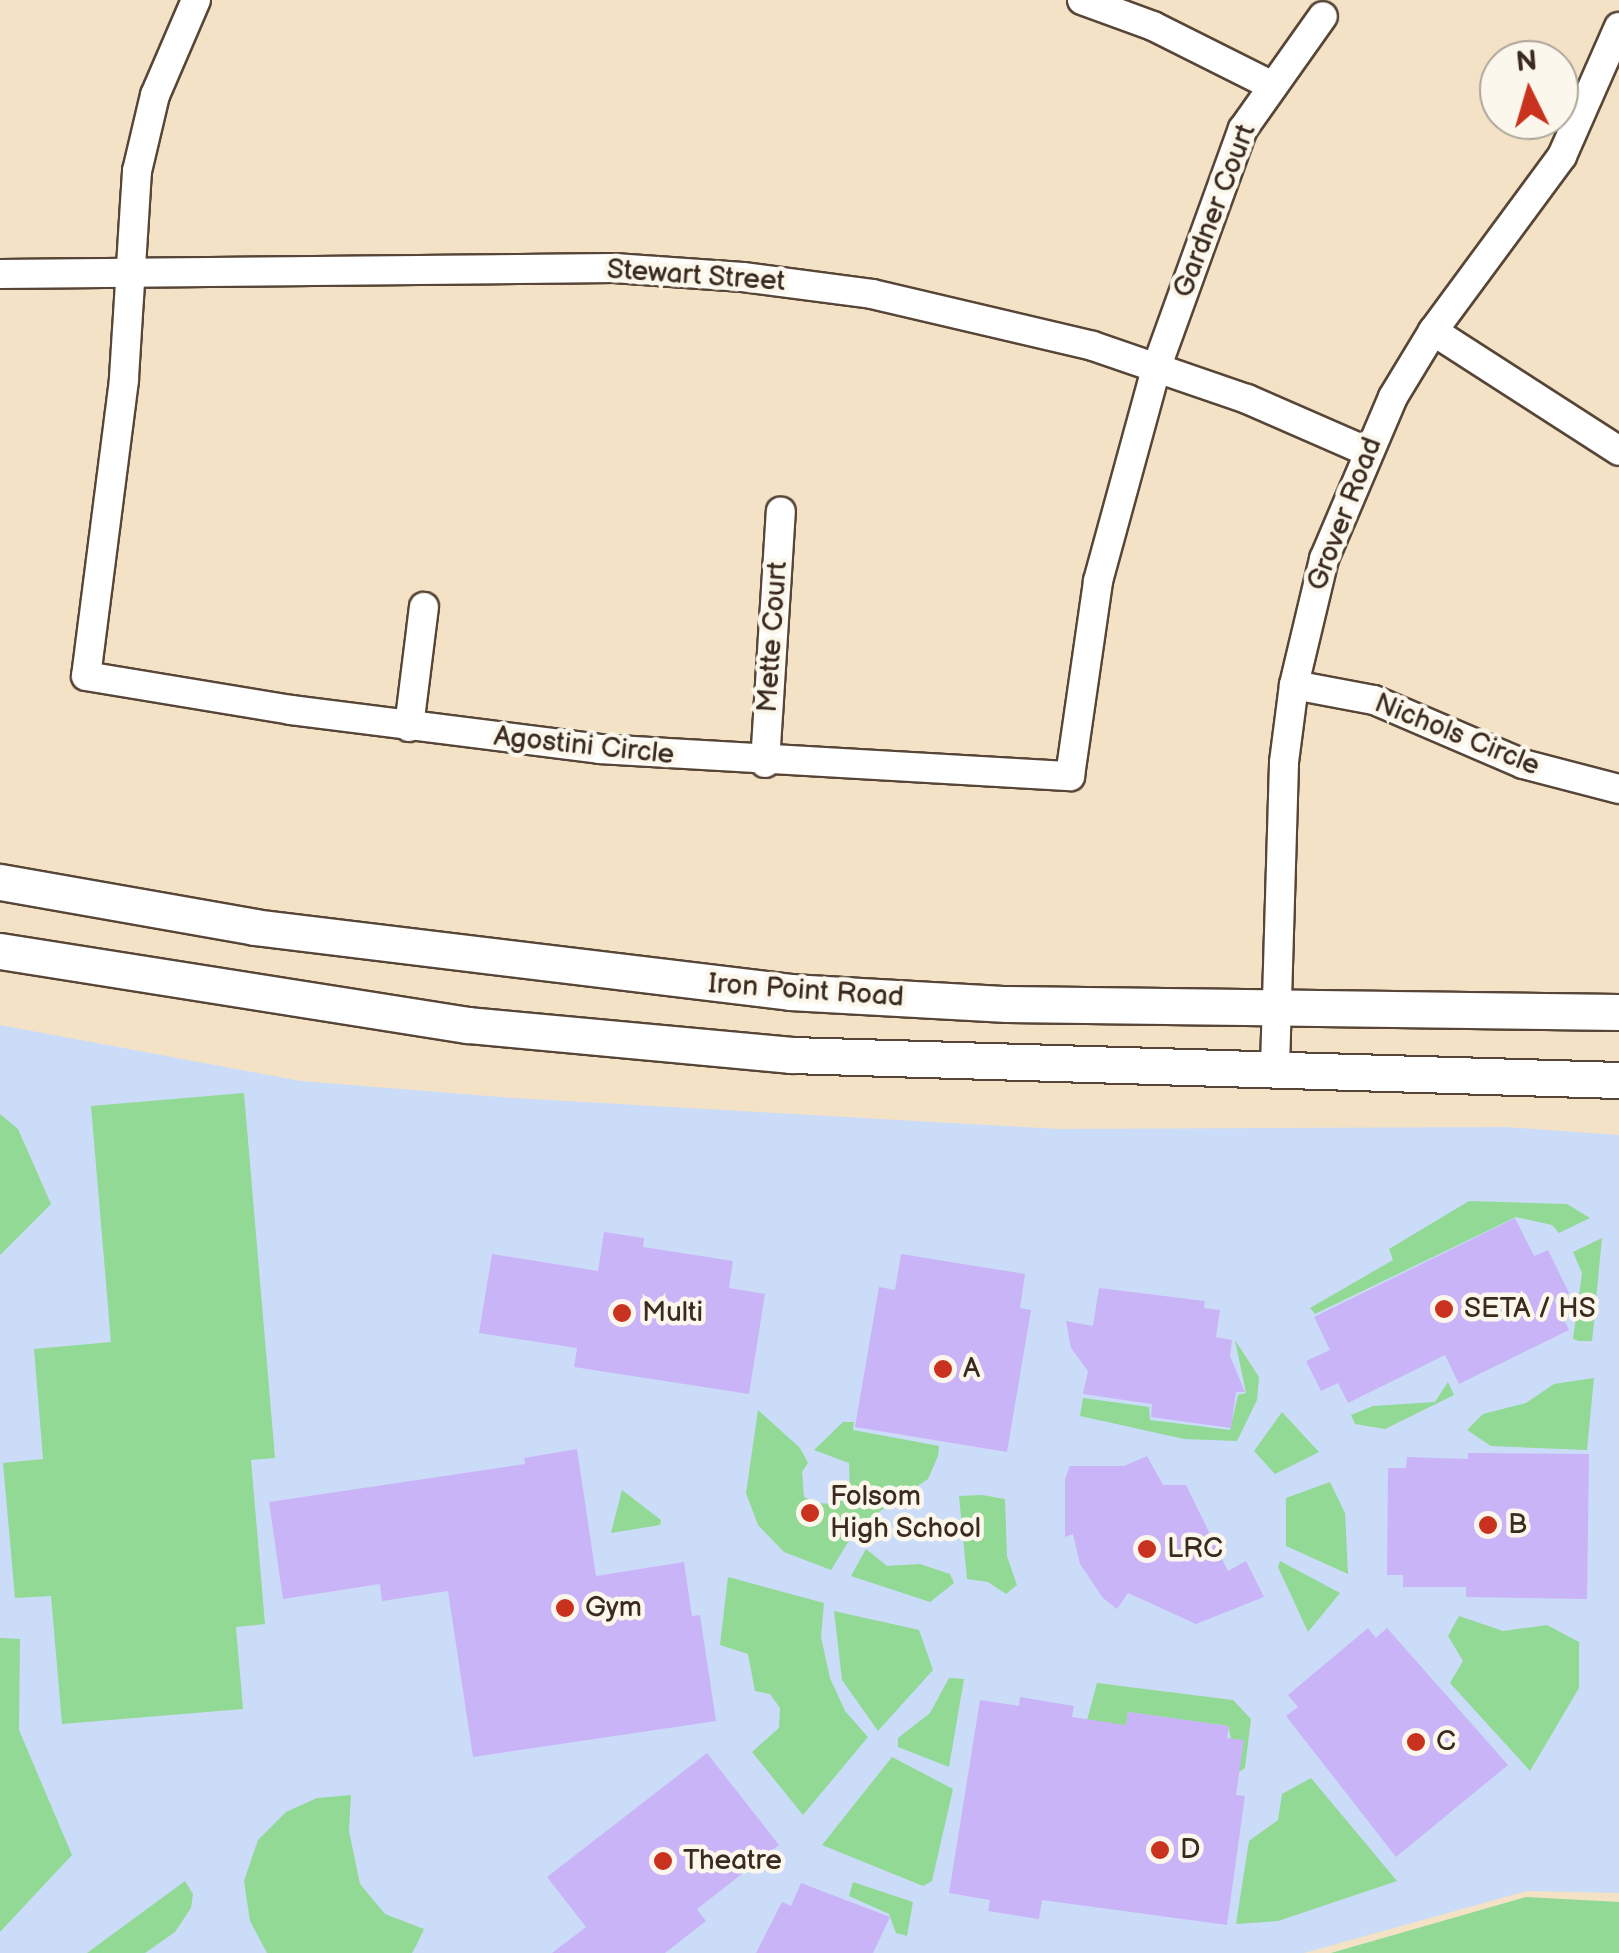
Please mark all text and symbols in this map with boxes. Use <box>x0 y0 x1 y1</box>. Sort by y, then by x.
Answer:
north arrow <box>1479 40 1579 140</box>
text: N <box>1515 44 1538 79</box>
street label: Gardner Court <box>1167 120 1263 302</box>
street label: Stewart Street <box>605 253 787 299</box>
street label: Grover Road <box>1300 433 1390 595</box>
street label: Mette Court <box>751 560 795 714</box>
street label: Nichols Circle <box>1370 687 1544 783</box>
street label: Agostini Circle <box>492 720 676 772</box>
street label: Iron Point Road <box>707 967 905 1015</box>
place label: SETA / HS <box>1464 1292 1596 1326</box>
place label: Multi <box>642 1296 703 1330</box>
marker: SETA / HS <box>1433 1298 1455 1320</box>
marker: Multi <box>611 1302 633 1324</box>
place label: A <box>963 1352 980 1386</box>
marker: A <box>932 1358 954 1380</box>
place label: Folsom High School <box>830 1480 982 1546</box>
marker: Folsom High School <box>799 1502 821 1524</box>
place label: B <box>1508 1508 1527 1542</box>
marker: B <box>1477 1514 1499 1536</box>
place label: LRC <box>1167 1532 1223 1566</box>
marker: LRC <box>1136 1538 1158 1560</box>
place label: Gym <box>585 1591 642 1625</box>
marker: Gym <box>554 1597 576 1619</box>
place label: C <box>1436 1725 1456 1759</box>
marker: C <box>1405 1731 1427 1753</box>
place label: D <box>1180 1833 1200 1867</box>
marker: D <box>1149 1839 1171 1861</box>
place label: Theatre <box>683 1844 782 1878</box>
marker: Theatre <box>652 1850 674 1872</box>

